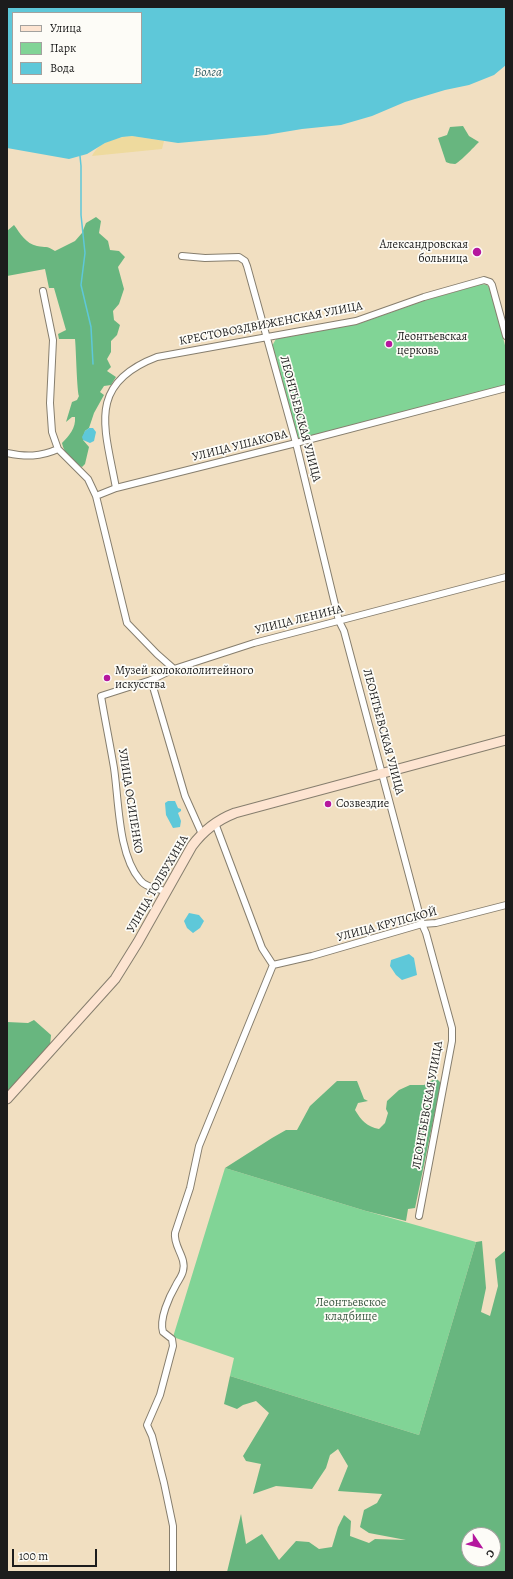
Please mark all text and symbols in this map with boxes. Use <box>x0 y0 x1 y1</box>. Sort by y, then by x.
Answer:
legend <box>12 12 142 84</box>
text: Улица <box>50 20 81 36</box>
text: Парк <box>50 40 76 56</box>
text: Вода <box>50 60 75 76</box>
water label: Волга <box>194 65 222 81</box>
place label: Александровская больница <box>379 238 468 266</box>
marker: Александровская больница <box>471 246 483 258</box>
street label: КРЕСТОВОЗДВИЖЕНСКАЯ УЛИЦА <box>178 299 364 349</box>
place label: Леонтьевская церковь <box>397 330 467 358</box>
marker: Леонтьевская церковь <box>384 339 394 349</box>
street label: ЛЕОНТЬЕВСКАЯ УЛИЦА <box>276 354 324 484</box>
street label: УЛИЦА УШАКОВА <box>191 427 289 465</box>
street label: УЛИЦА ЛЕНИНА <box>254 602 344 638</box>
place label: Музей колокололитейного искусства <box>115 664 254 692</box>
street label: ЛЕОНТЬЕВСКАЯ УЛИЦА <box>359 667 407 797</box>
marker: Музей колокололитейного искусства <box>102 673 112 683</box>
street label: УЛИЦА ОСИПЕНКО <box>115 747 145 855</box>
place label: Созвездие <box>336 797 389 811</box>
marker: Созвездие <box>323 799 333 809</box>
street label: УЛИЦА ТОЛБУХИНА <box>124 833 192 935</box>
street label: УЛИЦА КРУПСКОЙ <box>335 905 439 945</box>
street label: ЛЕОНТЬЕВСКАЯ УЛИЦА <box>410 1040 446 1170</box>
park label: Леонтьевское кладбище <box>316 1296 386 1324</box>
north arrow <box>461 1527 501 1567</box>
scale bar <box>14 1541 99 1567</box>
text: С <box>482 1547 499 1561</box>
text: 100 m <box>19 1548 48 1564</box>

